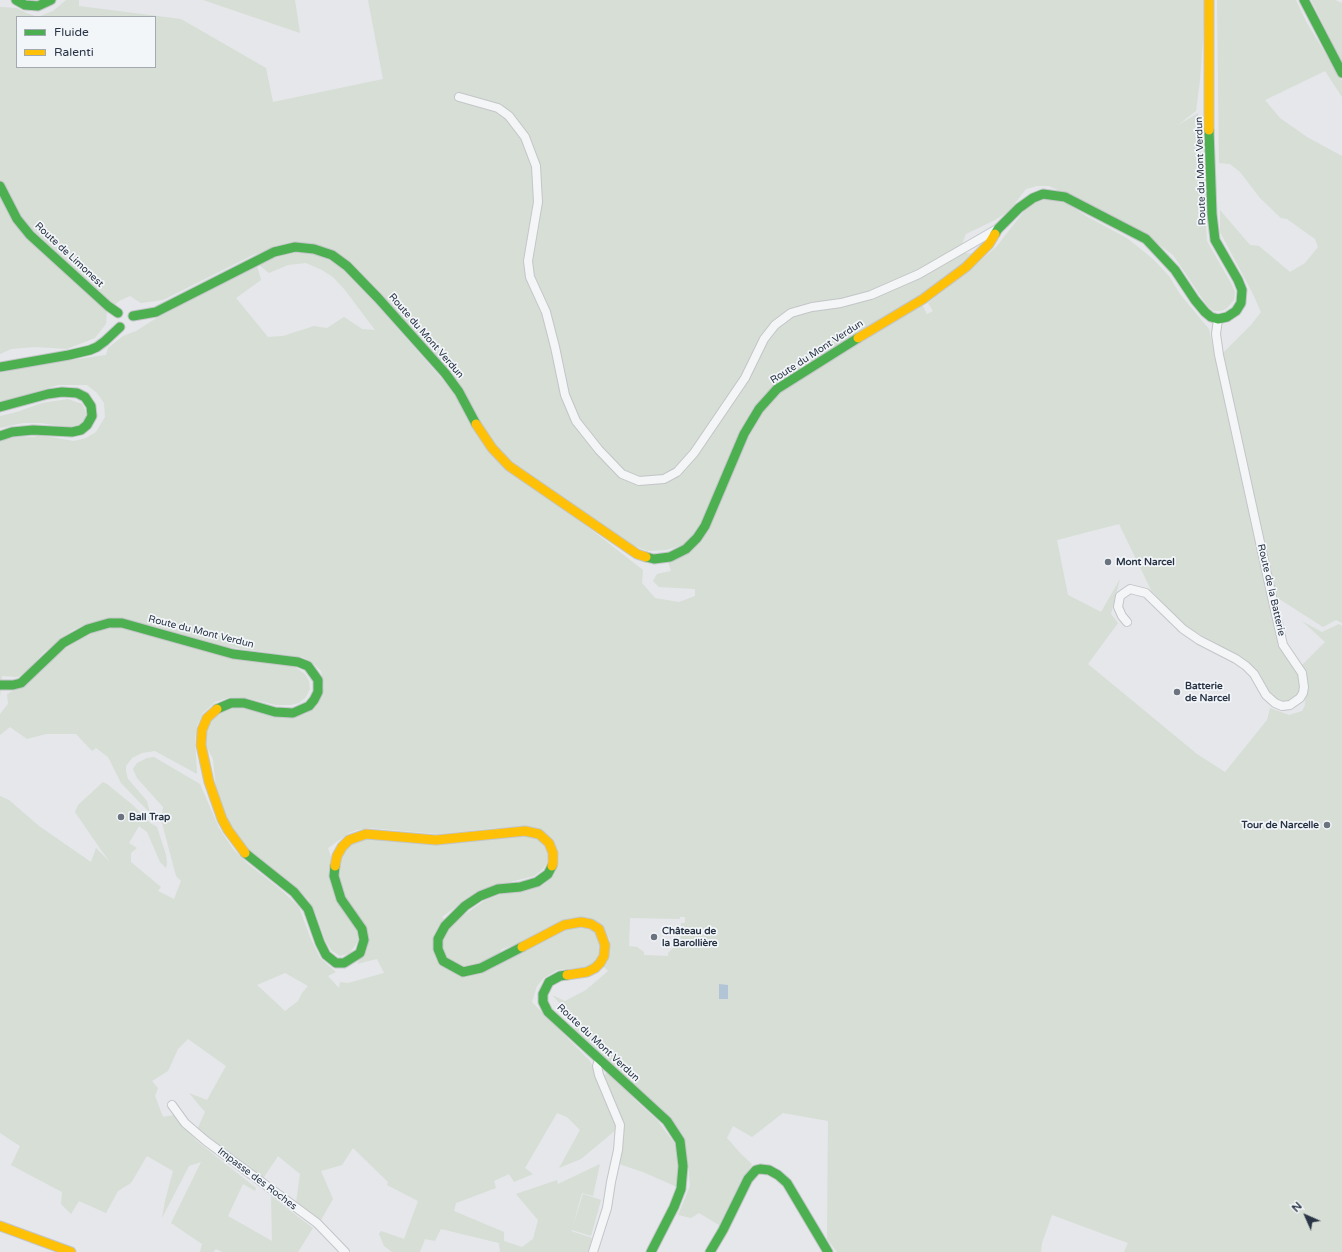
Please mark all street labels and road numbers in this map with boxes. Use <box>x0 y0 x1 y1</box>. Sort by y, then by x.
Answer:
street label: Route du Mont Verdun <box>1193 117 1209 225</box>
street label: Route de Limonest <box>32 220 106 290</box>
street label: Route du Mont Verdun <box>386 291 466 381</box>
street label: Route du Mont Verdun <box>768 317 866 387</box>
street label: Route de la Batterie <box>1255 543 1287 637</box>
street label: Route du Mont Verdun <box>147 613 255 651</box>
street label: Route du Mont Verdun <box>554 1002 642 1084</box>
street label: Impasse des Roches <box>215 1145 299 1213</box>

